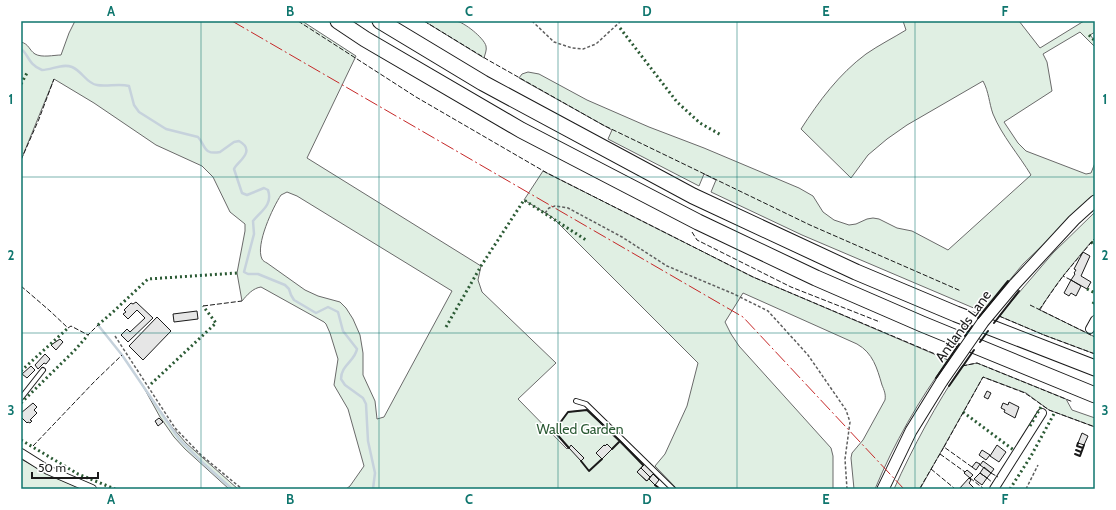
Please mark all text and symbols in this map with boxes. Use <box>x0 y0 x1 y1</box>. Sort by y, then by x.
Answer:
text: A <box>107 3 116 19</box>
text: B <box>286 3 294 19</box>
text: C <box>465 3 473 19</box>
text: D <box>642 3 652 19</box>
text: E <box>822 3 830 19</box>
text: F <box>1002 3 1009 19</box>
text: 1 <box>9 91 13 107</box>
text: 1 <box>1103 91 1107 107</box>
text: 2 <box>8 247 15 263</box>
text: 2 <box>1102 247 1109 263</box>
street label: Antlands Lane <box>931 287 995 365</box>
text: 3 <box>7 402 15 418</box>
text: 3 <box>1101 402 1109 418</box>
park label: Walled Garden <box>536 420 624 438</box>
scale bar <box>32 454 98 480</box>
text: 50 m <box>38 460 66 475</box>
text: A <box>107 491 116 507</box>
text: B <box>286 491 294 507</box>
text: C <box>465 491 473 507</box>
text: D <box>642 491 652 507</box>
text: E <box>822 491 830 507</box>
text: F <box>1002 491 1009 507</box>

